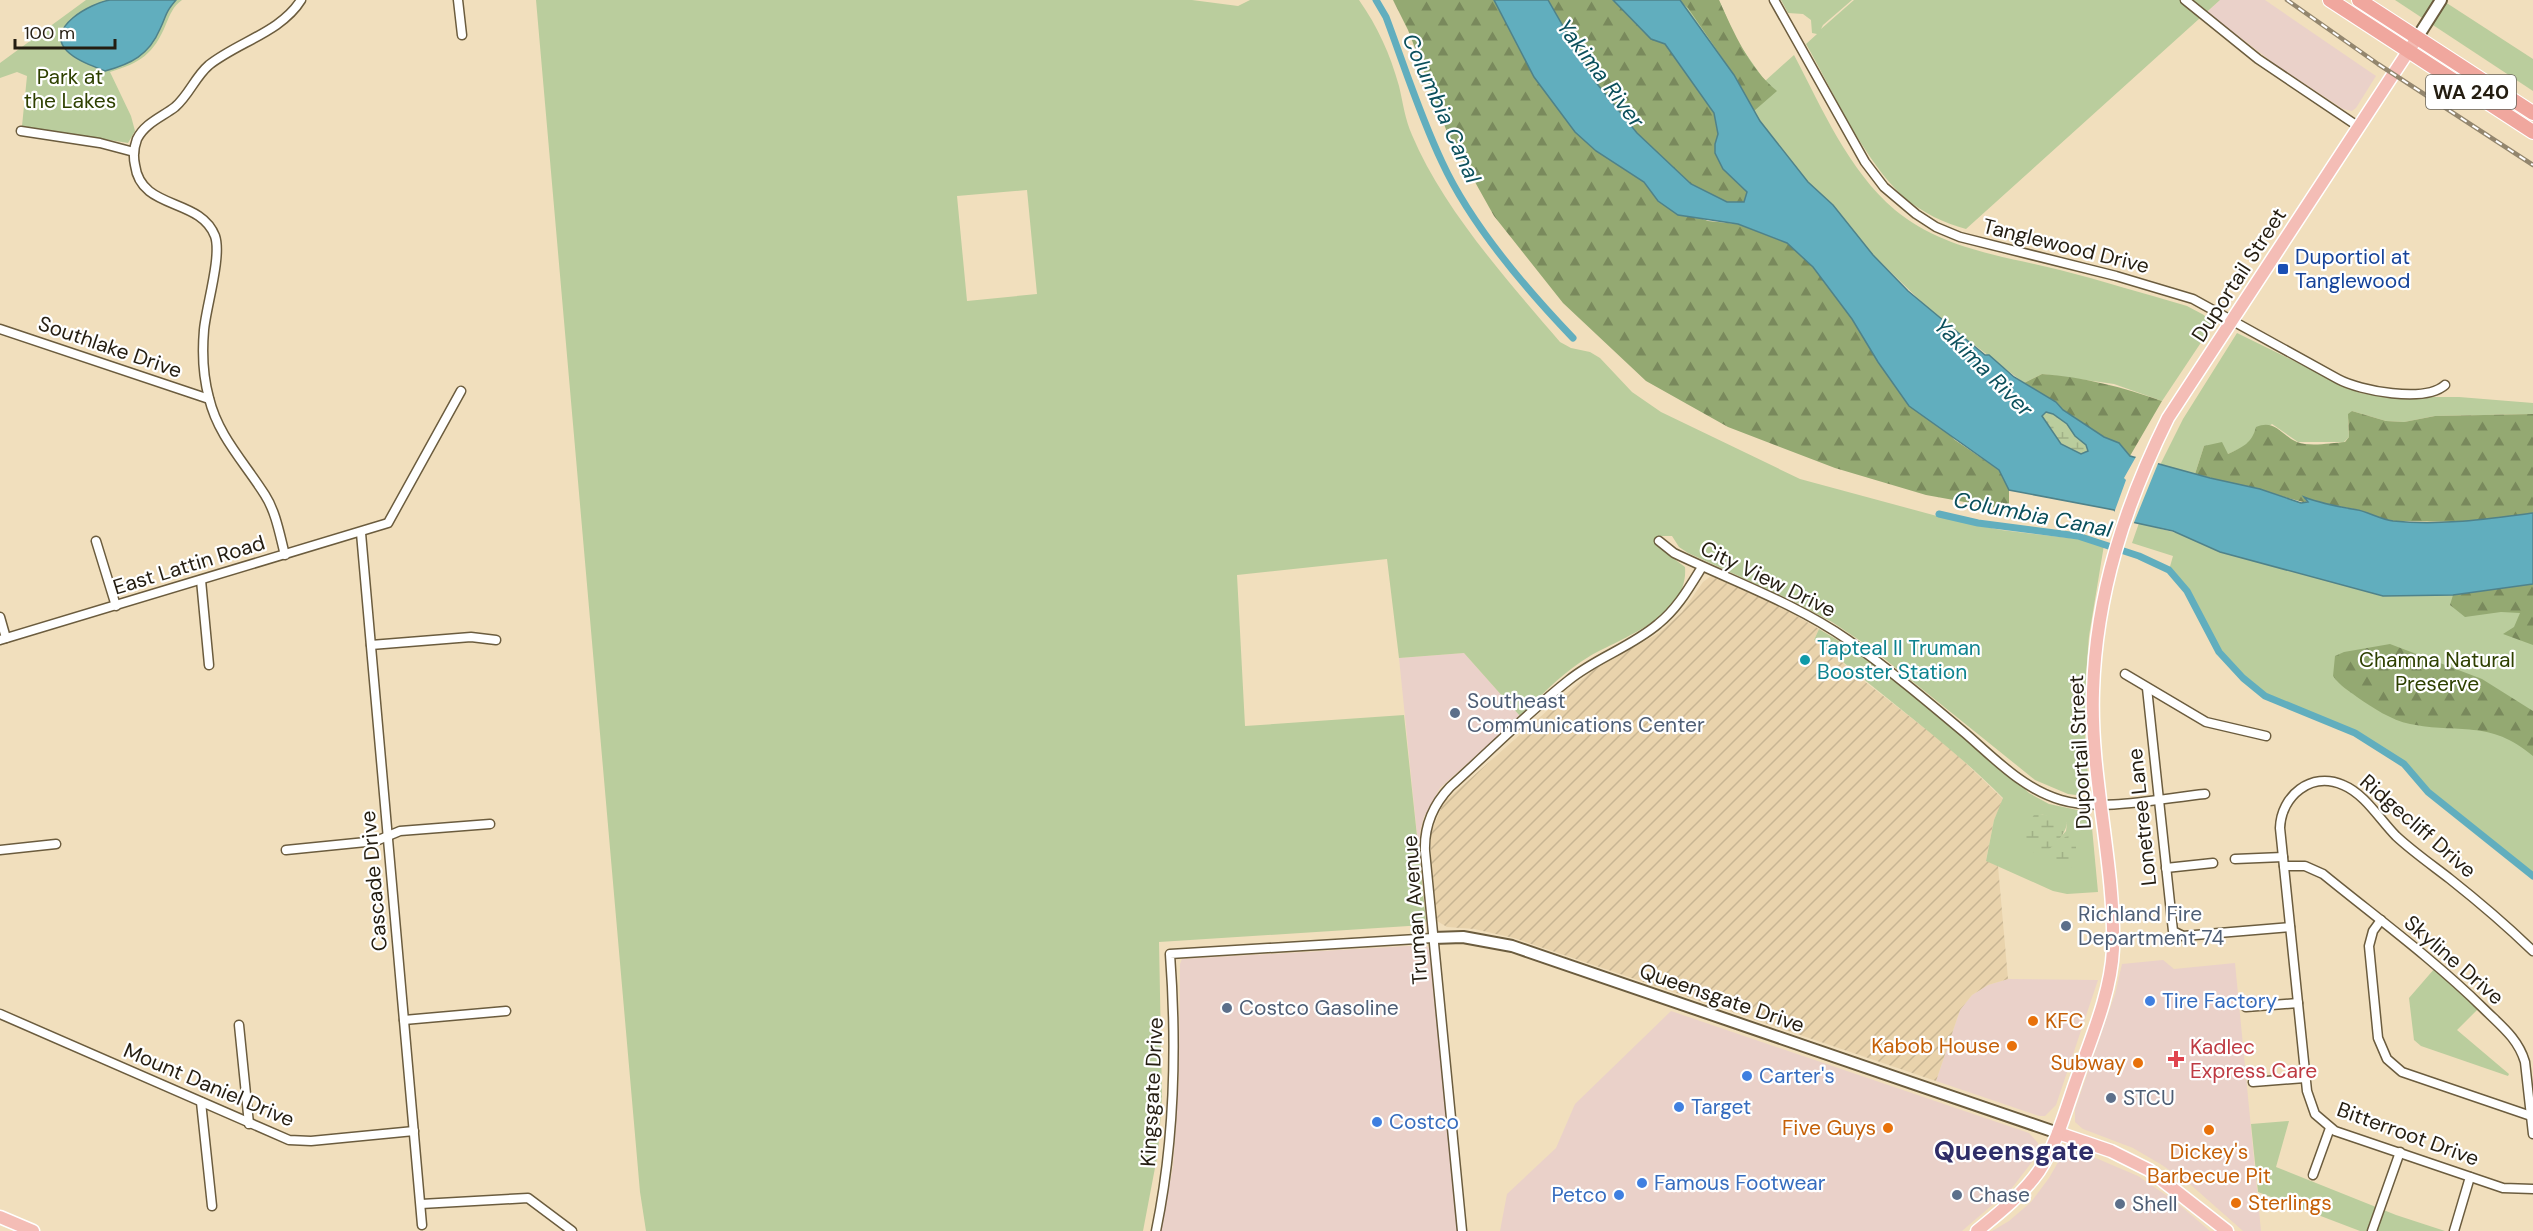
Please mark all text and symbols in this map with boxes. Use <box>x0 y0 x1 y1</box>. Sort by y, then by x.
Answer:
scale bar <box>15 12 116 50</box>
water label: Yakima River <box>1550 13 1651 134</box>
text: 100 m <box>24 21 75 45</box>
water label: Columbia Canal <box>1396 29 1488 189</box>
park label: Park at the Lakes <box>24 63 116 115</box>
road number: WA 240 <box>2426 75 2516 109</box>
street label: Duportail Street <box>2185 203 2293 347</box>
street label: Tanglewood Drive <box>1980 212 2152 280</box>
place label: Duportiol at Tanglewood <box>2295 243 2410 295</box>
marker: Duportiol at Tanglewood <box>2276 262 2290 276</box>
street label: Southlake Drive <box>34 309 186 385</box>
water label: Yakima River <box>1928 312 2040 424</box>
water label: Columbia Canal <box>1951 485 2116 544</box>
street label: East Lattin Road <box>110 529 268 601</box>
street label: City View Drive <box>1696 534 1840 624</box>
place label: Tapteal II Truman Booster Station <box>1817 634 1981 686</box>
park label: Chamna Natural Preserve <box>2359 646 2515 698</box>
marker: Tapteal II Truman Booster Station <box>1798 653 1812 667</box>
street label: Duportail Street <box>2062 674 2098 830</box>
place label: Southeast Communications Center <box>1467 687 1705 739</box>
marker: Southeast Communications Center <box>1448 706 1462 720</box>
street label: Lonetree Lane <box>2121 747 2163 887</box>
street label: Ridgecliff Drive <box>2354 768 2482 884</box>
street label: Cascade Drive <box>354 810 394 952</box>
street label: Truman Avenue <box>1396 834 1434 986</box>
place label: Richland Fire Department 74 <box>2078 900 2224 952</box>
street label: Skyline Drive <box>2398 909 2510 1011</box>
marker: Richland Fire Department 74 <box>2059 919 2073 933</box>
street label: Queensgate Drive <box>1636 957 1808 1039</box>
place label: Tire Factory <box>2162 987 2278 1015</box>
place label: Costco Gasoline <box>1239 994 1399 1022</box>
marker: Tire Factory <box>2143 994 2157 1008</box>
marker: Costco Gasoline <box>1220 1001 1234 1015</box>
place label: KFC <box>2045 1007 2084 1035</box>
marker: KFC <box>2026 1014 2040 1028</box>
street label: Kingsgate Drive <box>1134 1016 1170 1167</box>
place label: Kabob House <box>1871 1032 2000 1060</box>
place label: Kadlec Express Care <box>2190 1033 2317 1085</box>
street label: Mount Daniel Drive <box>119 1036 299 1134</box>
marker: Kabob House <box>2005 1039 2019 1053</box>
place label: Subway <box>2051 1049 2126 1077</box>
marker: Kadlec Express Care <box>2167 1050 2185 1068</box>
marker: Subway <box>2131 1056 2145 1070</box>
place label: Carter's <box>1759 1062 1835 1090</box>
marker: Carter's <box>1740 1069 1754 1083</box>
place label: STCU <box>2123 1084 2175 1112</box>
marker: STCU <box>2104 1091 2118 1105</box>
place label: Target <box>1691 1093 1751 1121</box>
street label: Bitterroot Drive <box>2333 1095 2483 1173</box>
marker: Target <box>1672 1100 1686 1114</box>
place label: Costco <box>1389 1108 1459 1136</box>
place label: Five Guys <box>1782 1114 1876 1142</box>
marker: Costco <box>1370 1115 1384 1129</box>
marker: Five Guys <box>1881 1121 1895 1135</box>
marker: Dickey's Barbecue Pit <box>2202 1123 2216 1137</box>
district label: Queensgate <box>1934 1133 2094 1168</box>
place label: Dickey's Barbecue Pit <box>2147 1138 2271 1190</box>
place label: Famous Footwear <box>1654 1169 1826 1197</box>
marker: Famous Footwear <box>1635 1176 1649 1190</box>
place label: Petco <box>1551 1181 1607 1209</box>
place label: Chase <box>1969 1181 2030 1209</box>
marker: Petco <box>1612 1188 1626 1202</box>
marker: Chase <box>1950 1188 1964 1202</box>
place label: Sterlings <box>2248 1189 2332 1217</box>
place label: Shell <box>2132 1190 2178 1218</box>
marker: Sterlings <box>2229 1196 2243 1210</box>
marker: Shell <box>2113 1197 2127 1211</box>

